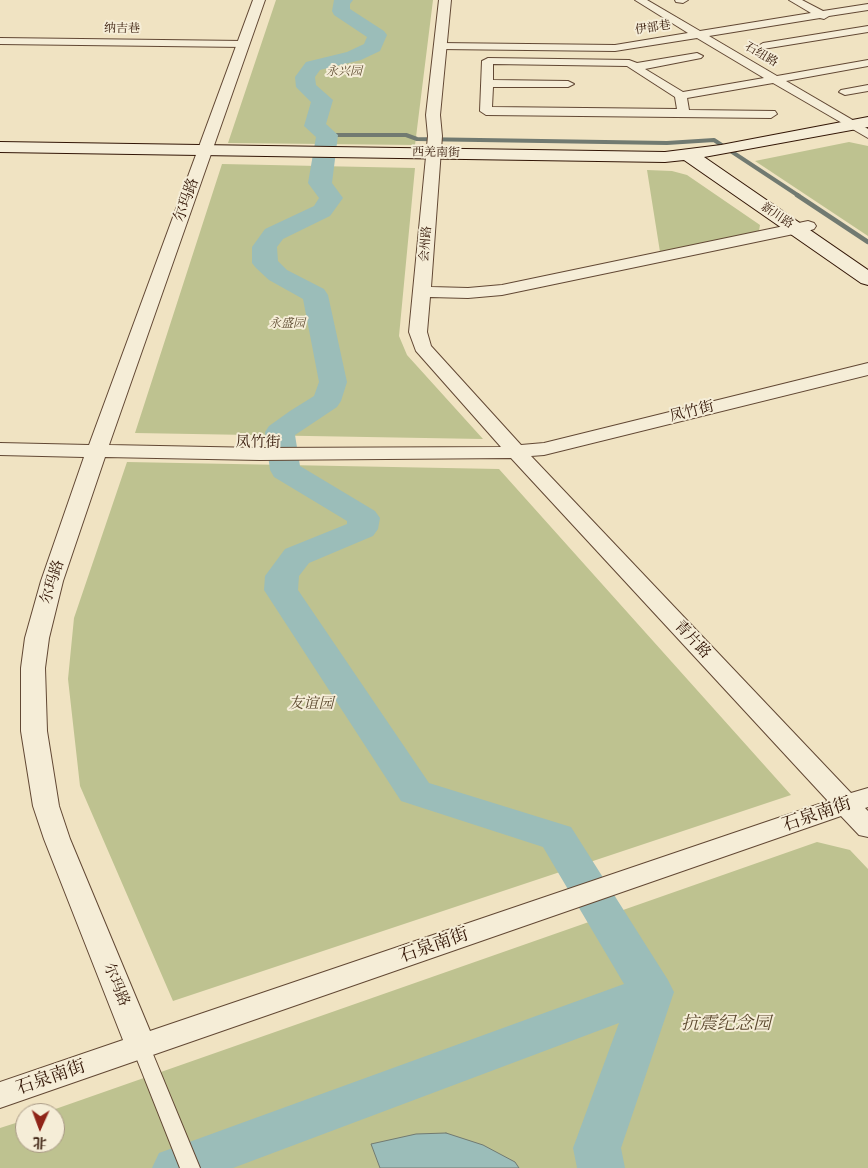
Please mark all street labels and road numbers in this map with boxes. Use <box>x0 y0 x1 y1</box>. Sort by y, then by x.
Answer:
street label: 伊部巷 <box>634 18 672 38</box>
street label: 纳吉巷 <box>104 21 140 37</box>
street label: 石纽路 <box>742 40 780 70</box>
street label: 西羌南街 <box>412 145 460 161</box>
street label: 尔玛路 <box>171 176 203 224</box>
street label: 新川路 <box>758 200 796 232</box>
street label: 会州路 <box>417 225 435 263</box>
street label: 凤竹街 <box>668 398 716 426</box>
street label: 凤竹街 <box>235 434 281 452</box>
street label: 尔玛路 <box>37 558 69 606</box>
street label: 青片路 <box>670 617 714 663</box>
street label: 石泉南街 <box>779 793 855 837</box>
street label: 石泉南街 <box>396 924 472 968</box>
street label: 尔玛路 <box>99 961 133 1009</box>
street label: 石泉南街 <box>13 1056 89 1100</box>

